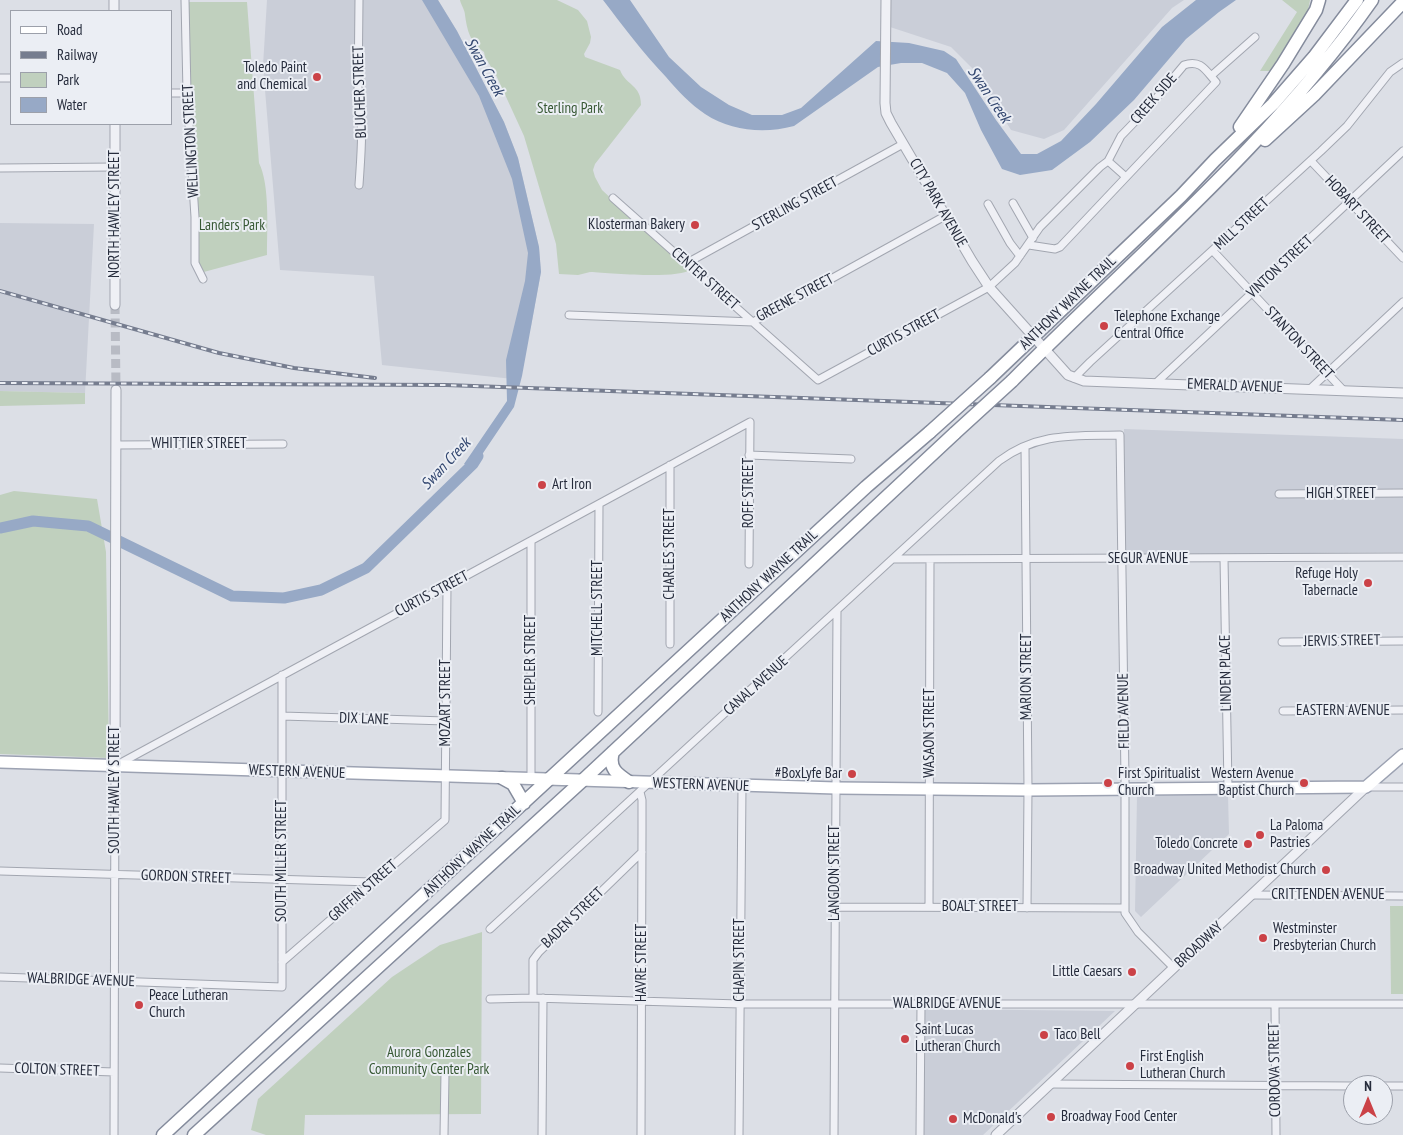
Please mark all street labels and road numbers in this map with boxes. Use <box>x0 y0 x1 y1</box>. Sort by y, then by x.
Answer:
street label: BLUCHER STREET <box>349 45 371 139</box>
street label: CREEK SIDE <box>1127 70 1181 128</box>
street label: WELLINGTON STREET <box>179 84 203 198</box>
street label: NORTH HAWLEY STREET <box>106 150 124 278</box>
street label: CITY PARK AVENUE <box>905 155 971 251</box>
street label: HOBART STREET <box>1321 172 1393 248</box>
street label: STERLING STREET <box>749 173 841 235</box>
street label: MILL STREET <box>1211 194 1273 254</box>
street label: VINTON STREET <box>1243 232 1317 302</box>
street label: CENTER STREET <box>667 244 743 314</box>
street label: ANTHONY WAYNE TRAIL <box>1016 252 1120 354</box>
street label: GREENE STREET <box>753 270 837 326</box>
street label: STANTON STREET <box>1261 303 1337 383</box>
street label: CURTIS STREET <box>864 306 944 360</box>
street label: EMERALD AVENUE <box>1187 375 1283 397</box>
street label: WHITTIER STREET <box>151 435 247 453</box>
street label: ROFF STREET <box>740 458 758 528</box>
street label: HIGH STREET <box>1306 485 1376 503</box>
street label: CHARLES STREET <box>661 508 679 600</box>
street label: ANTHONY WAYNE TRAIL <box>716 526 822 626</box>
street label: SEGUR AVENUE <box>1108 550 1188 568</box>
street label: MITCHELL STREET <box>589 560 607 656</box>
street label: CURTIS STREET <box>392 567 472 621</box>
street label: SHEPLER STREET <box>522 615 540 705</box>
street label: JERVIS STREET <box>1304 631 1380 651</box>
street label: MARION STREET <box>1018 634 1036 720</box>
street label: LINDEN PLACE <box>1216 635 1236 711</box>
street label: CANAL AVENUE <box>720 652 792 720</box>
street label: MOZART STREET <box>437 659 455 747</box>
street label: FIELD AVENUE <box>1114 673 1134 749</box>
street label: WASAON STREET <box>921 688 939 778</box>
street label: EASTERN AVENUE <box>1296 702 1390 720</box>
street label: DIX LANE <box>339 709 389 729</box>
street label: SOUTH HAWLEY STREET <box>106 726 124 854</box>
street label: WESTERN AVENUE <box>248 761 346 783</box>
street label: WESTERN AVENUE <box>652 774 750 796</box>
street label: SOUTH MILLER STREET <box>273 800 291 922</box>
street label: ANTHONY WAYNE TRAIL <box>419 801 525 901</box>
street label: LANGDON STREET <box>826 825 844 921</box>
street label: GRIFFIN STREET <box>325 856 401 926</box>
street label: GORDON STREET <box>141 866 231 888</box>
street label: BADEN STREET <box>538 884 608 952</box>
street label: CRITTENDEN AVENUE <box>1271 886 1385 904</box>
street label: BOALT STREET <box>942 898 1018 916</box>
street label: CHAPIN STREET <box>731 918 749 1002</box>
street label: BROADWAY <box>1171 918 1227 972</box>
street label: HAVRE STREET <box>633 924 651 1002</box>
street label: WALBRIDGE AVENUE <box>27 969 135 991</box>
street label: WALBRIDGE AVENUE <box>893 995 1001 1013</box>
street label: CORDOVA STREET <box>1265 1023 1285 1117</box>
street label: COLTON STREET <box>14 1060 100 1080</box>

